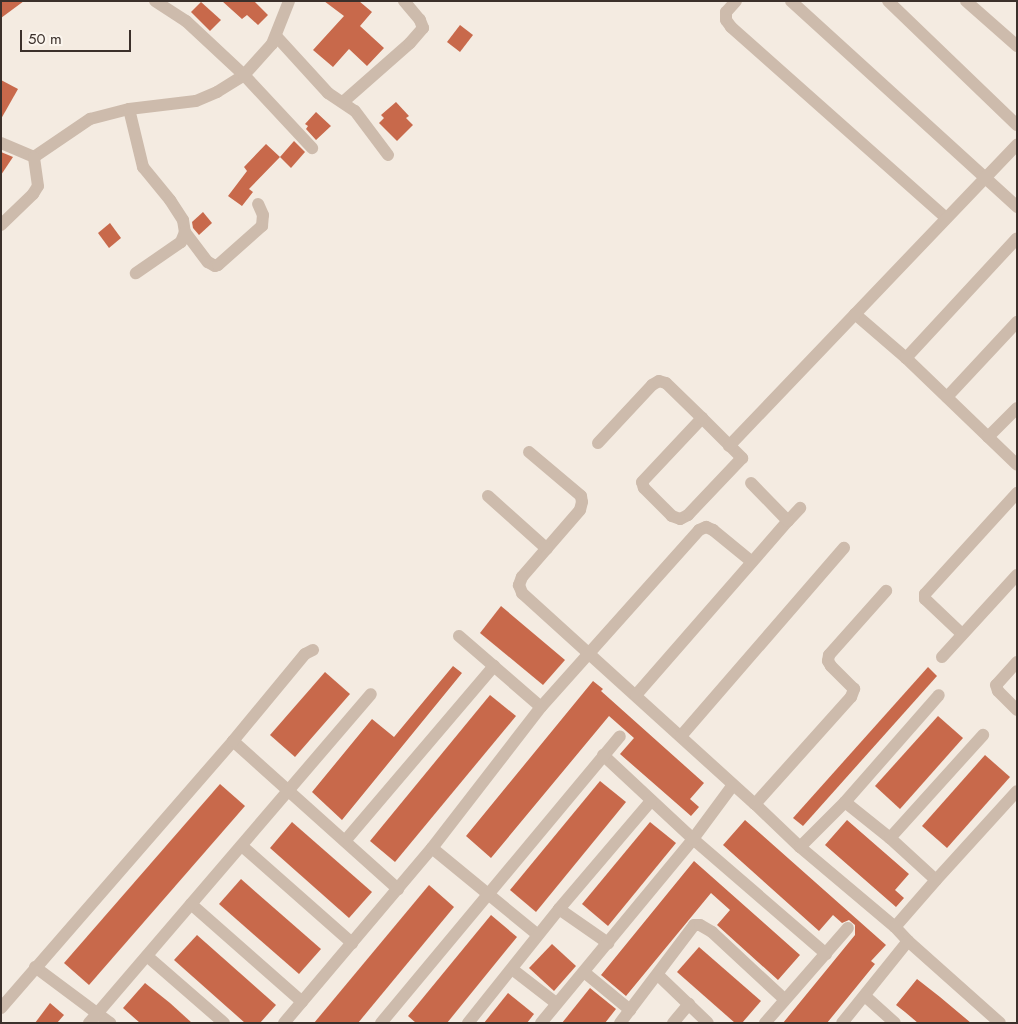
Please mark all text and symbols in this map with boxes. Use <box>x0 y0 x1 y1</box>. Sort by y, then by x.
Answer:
scale bar <box>22 20 134 52</box>
text: 50 m <box>28 28 62 50</box>

